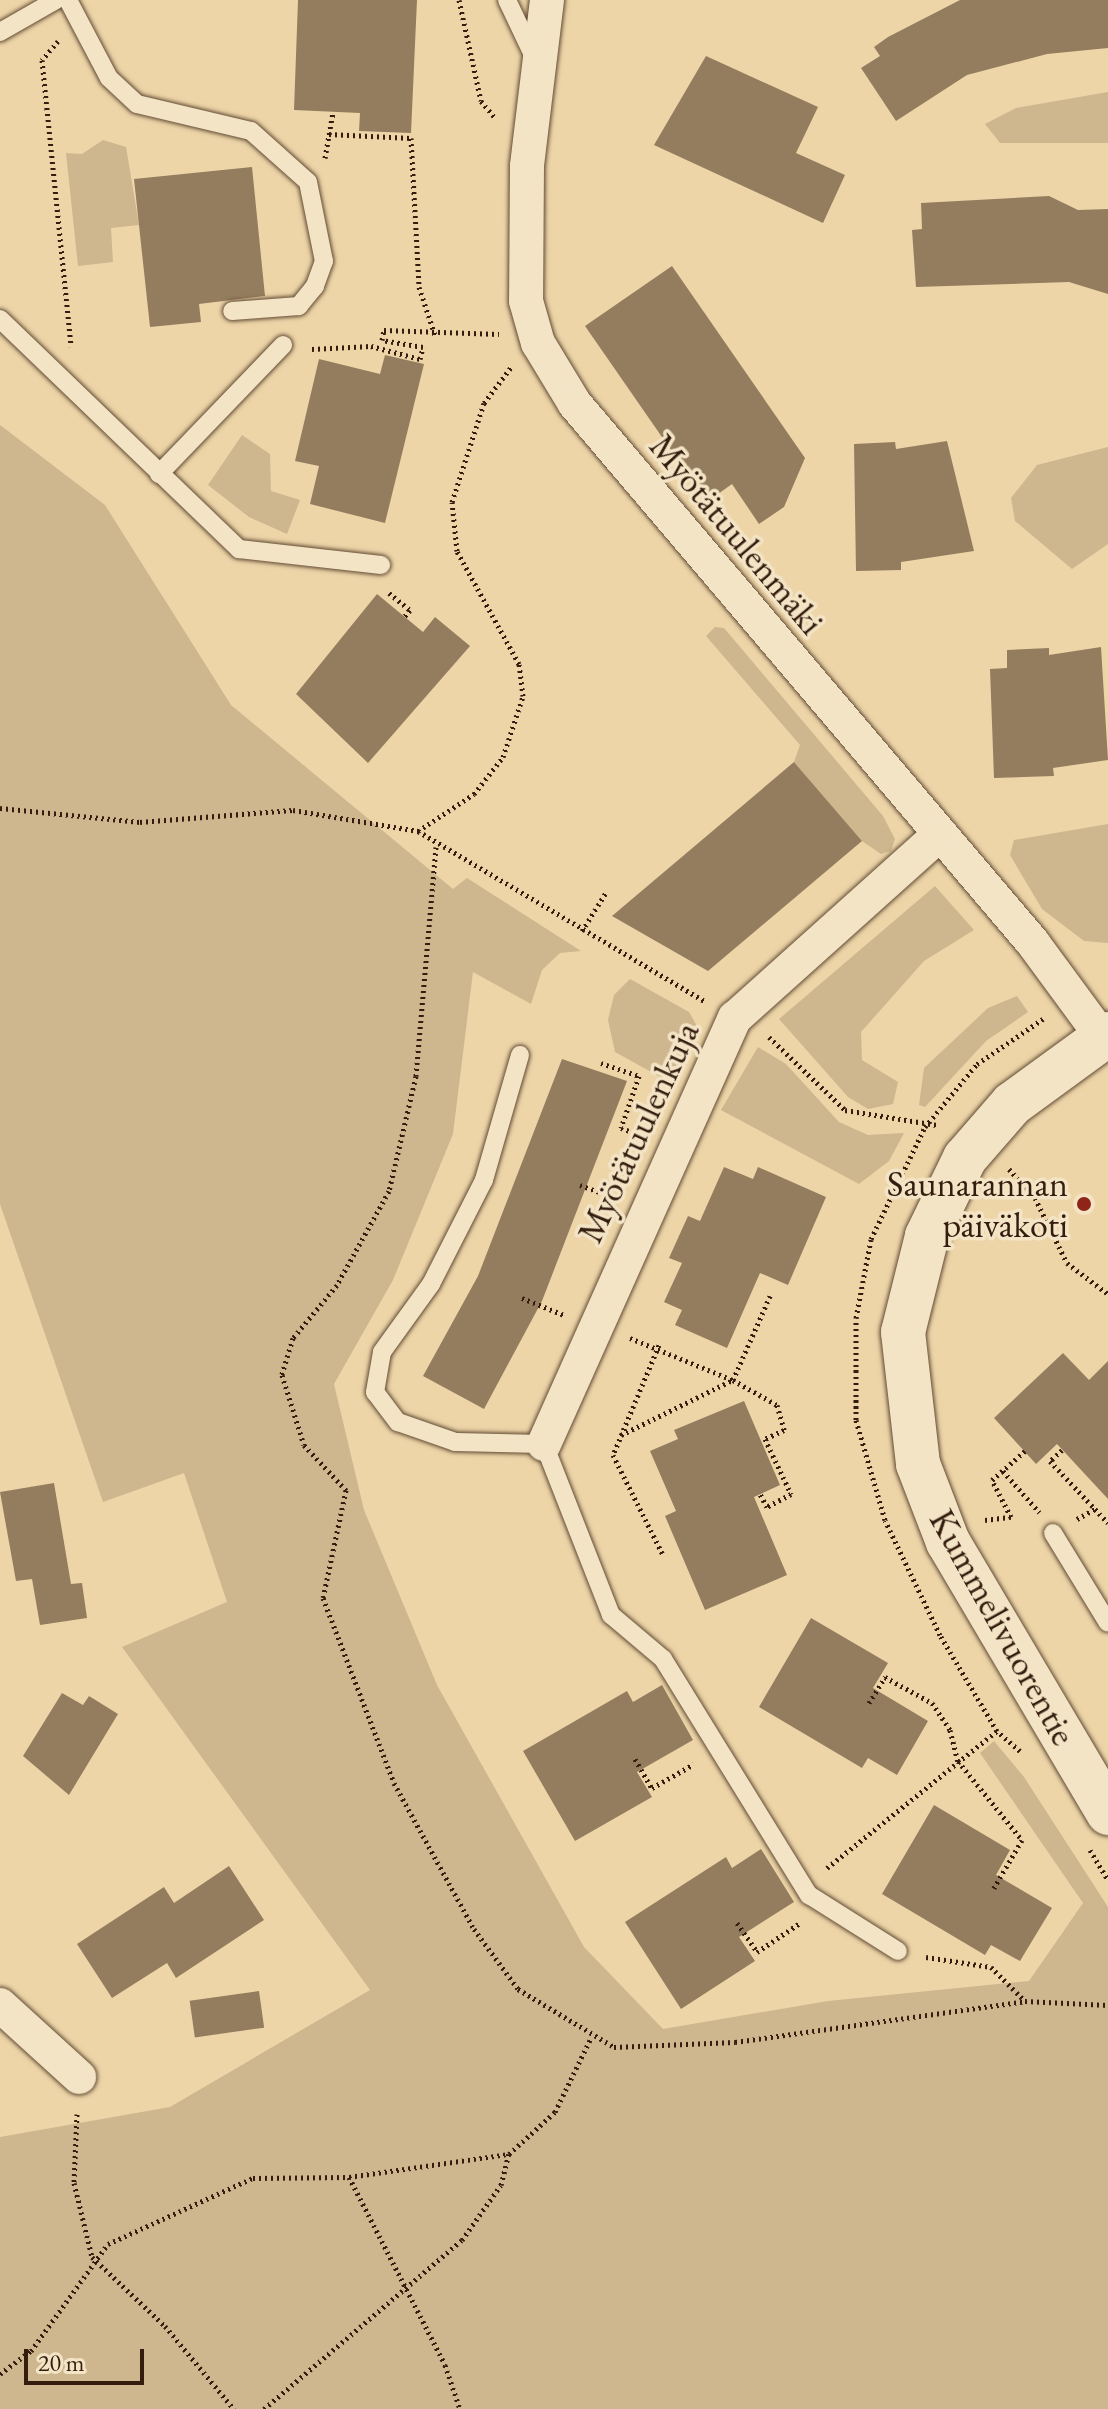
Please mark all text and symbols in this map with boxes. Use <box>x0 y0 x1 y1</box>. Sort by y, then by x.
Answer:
street label: Myötätuulenmäki <box>641 425 833 643</box>
street label: Myötätuulenkuja <box>568 1015 708 1249</box>
place label: Saunarannan päiväkoti <box>887 1161 1068 1246</box>
marker: Saunarannan päiväkoti <box>1075 1195 1093 1213</box>
street label: Kummelivuorentie <box>920 1502 1086 1752</box>
scale bar <box>28 2333 148 2383</box>
text: 20 m <box>38 2347 85 2378</box>

